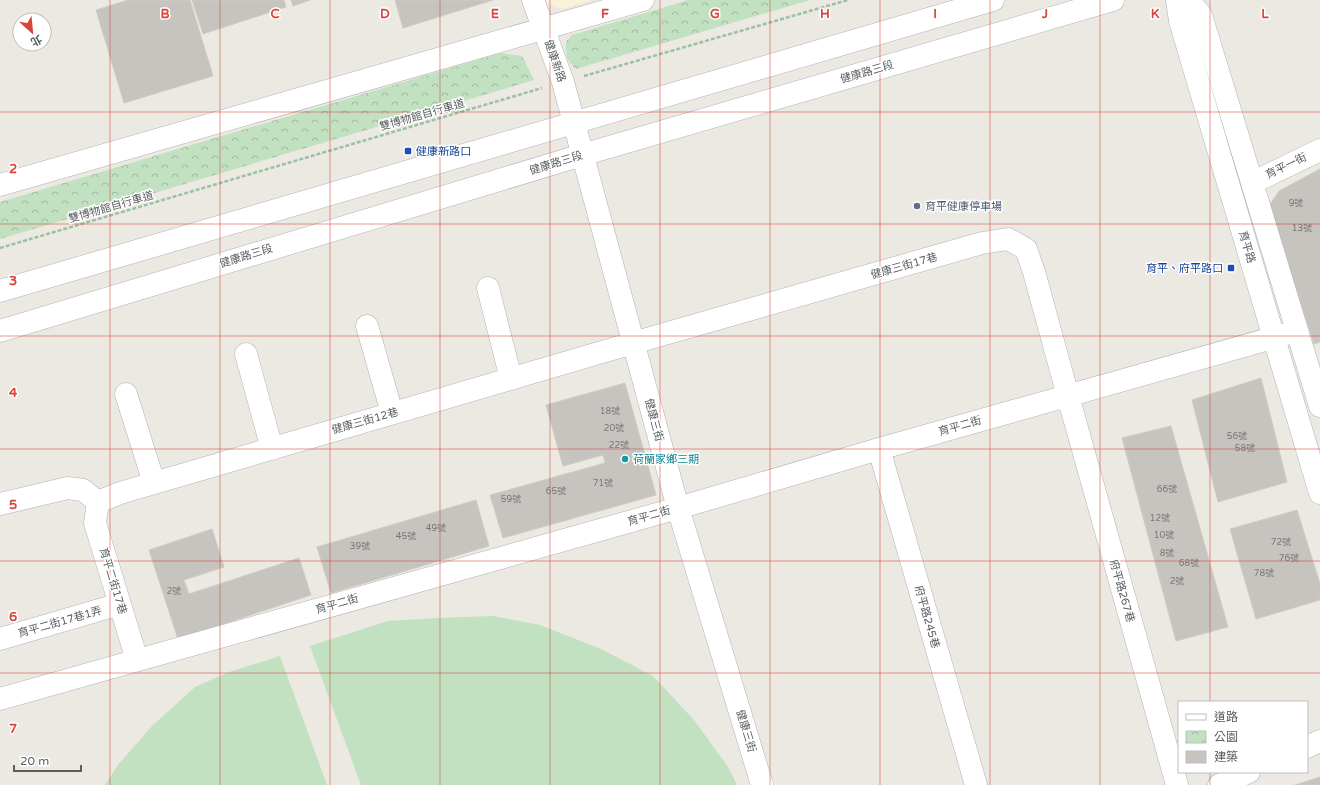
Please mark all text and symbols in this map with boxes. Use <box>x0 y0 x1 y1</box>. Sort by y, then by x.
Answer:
text: B <box>160 6 170 22</box>
text: C <box>270 6 280 22</box>
text: D <box>380 6 390 22</box>
text: E <box>491 6 499 22</box>
text: F <box>601 6 609 22</box>
text: G <box>710 6 720 22</box>
text: H <box>820 6 830 22</box>
text: I <box>933 6 937 22</box>
text: J <box>1041 6 1048 22</box>
text: K <box>1151 6 1160 22</box>
text: L <box>1261 6 1269 22</box>
north arrow <box>12 12 52 52</box>
text: 北 <box>28 32 44 49</box>
street label: 健康新路 <box>542 38 568 84</box>
street label: 健康路三段 <box>839 58 895 86</box>
street label: 雙博物館自行車道 <box>378 97 466 133</box>
place label: 健康新路口 <box>416 145 471 158</box>
marker: 健康新路口 <box>403 146 413 156</box>
street label: 健康路三段 <box>528 149 584 177</box>
street label: 育平一街 <box>1263 151 1309 181</box>
text: 2 <box>9 161 17 177</box>
street label: 雙博物館自行車道 <box>67 189 155 225</box>
house number: 9號 <box>1289 198 1303 209</box>
place label: 育平健康停車場 <box>925 200 1002 213</box>
marker: 育平健康停車場 <box>912 201 922 211</box>
house number: 13號 <box>1292 223 1312 234</box>
street label: 育平路 <box>1236 229 1258 265</box>
street label: 健康路三段 <box>218 242 274 270</box>
street label: 健康三街17巷 <box>869 250 939 282</box>
place label: 育平、府平路口 <box>1146 262 1223 275</box>
marker: 育平、府平路口 <box>1226 263 1236 273</box>
text: 3 <box>9 273 17 289</box>
text: 4 <box>9 385 18 401</box>
street label: 健康三街 <box>642 397 666 443</box>
street label: 健康三街12巷 <box>330 405 400 437</box>
house number: 18號 <box>600 406 620 417</box>
street label: 育平二街 <box>937 414 983 438</box>
house number: 20號 <box>604 423 624 434</box>
house number: 56號 <box>1227 431 1247 442</box>
house number: 22號 <box>609 440 629 451</box>
house number: 58號 <box>1235 443 1255 454</box>
place label: 荷蘭家鄉三期 <box>633 453 699 466</box>
marker: 荷蘭家鄉三期 <box>620 454 630 464</box>
house number: 71號 <box>593 478 613 489</box>
house number: 66號 <box>1157 484 1177 495</box>
house number: 65號 <box>546 486 566 497</box>
house number: 59號 <box>501 494 521 505</box>
text: 5 <box>9 497 17 513</box>
street label: 育平二街 <box>626 504 672 528</box>
house number: 12號 <box>1150 513 1170 524</box>
house number: 49號 <box>426 523 446 534</box>
house number: 10號 <box>1154 530 1174 541</box>
house number: 45號 <box>396 531 416 542</box>
house number: 72號 <box>1271 537 1291 548</box>
house number: 39號 <box>350 541 370 552</box>
street label: 育平二街17巷 <box>97 546 129 616</box>
house number: 8號 <box>1160 548 1174 559</box>
house number: 76號 <box>1279 553 1299 564</box>
street label: 府平路267巷 <box>1107 558 1137 624</box>
house number: 68號 <box>1179 558 1199 569</box>
house number: 78號 <box>1254 568 1274 579</box>
house number: 2號 <box>1170 576 1184 587</box>
street label: 府平路245巷 <box>912 584 942 650</box>
house number: 2號 <box>167 586 181 597</box>
street label: 育平二街 <box>314 592 360 616</box>
street label: 育平二街17巷1弄 <box>17 604 103 640</box>
text: 6 <box>9 609 17 625</box>
legend <box>1178 701 1308 773</box>
street label: 健康三街 <box>733 708 759 754</box>
text: 道路 <box>1214 710 1238 724</box>
text: 7 <box>9 721 17 737</box>
text: 公園 <box>1214 730 1238 744</box>
scale bar <box>14 747 81 773</box>
text: 建築 <box>1214 750 1238 764</box>
text: 20 m <box>20 754 49 768</box>

